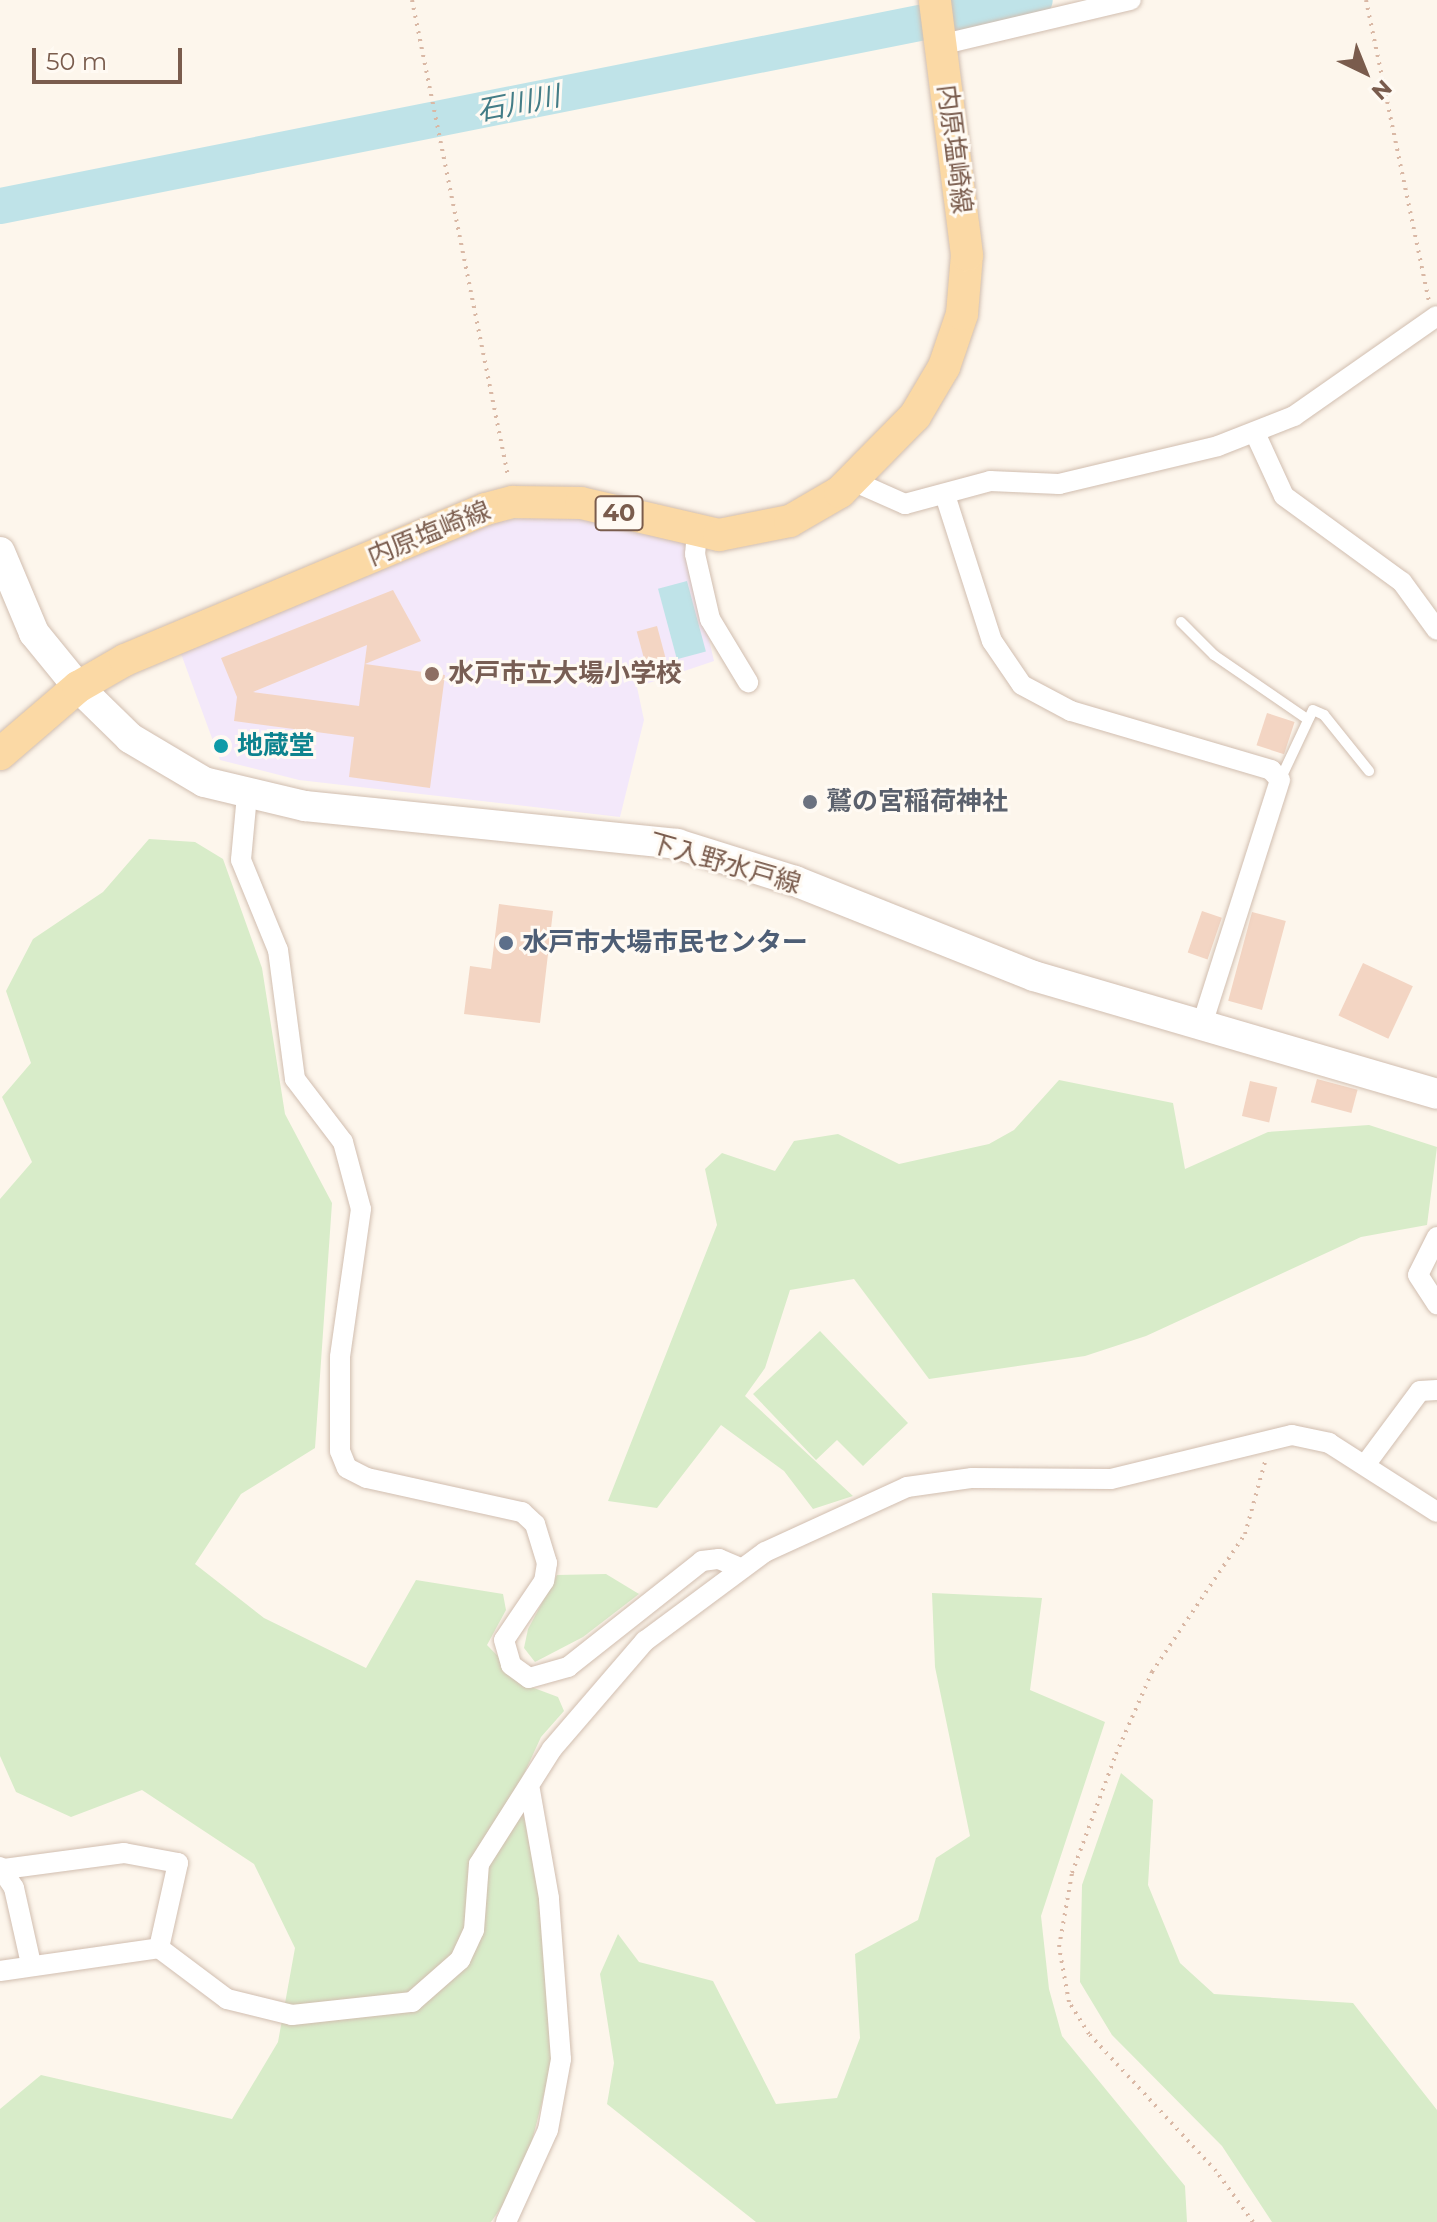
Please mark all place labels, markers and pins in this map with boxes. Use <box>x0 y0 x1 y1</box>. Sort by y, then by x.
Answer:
place label: 水戸市立大場小学校 <box>448 658 682 690</box>
marker: 水戸市立大場小学校 <box>423 665 441 683</box>
place label: 地蔵堂 <box>237 730 315 762</box>
marker: 地蔵堂 <box>212 737 230 755</box>
place label: 鷲の宮稲荷神社 <box>826 786 1008 818</box>
marker: 鷲の宮稲荷神社 <box>801 793 819 811</box>
place label: 水戸市大場市民センター <box>522 927 808 959</box>
marker: 水戸市大場市民センター <box>497 934 515 952</box>

